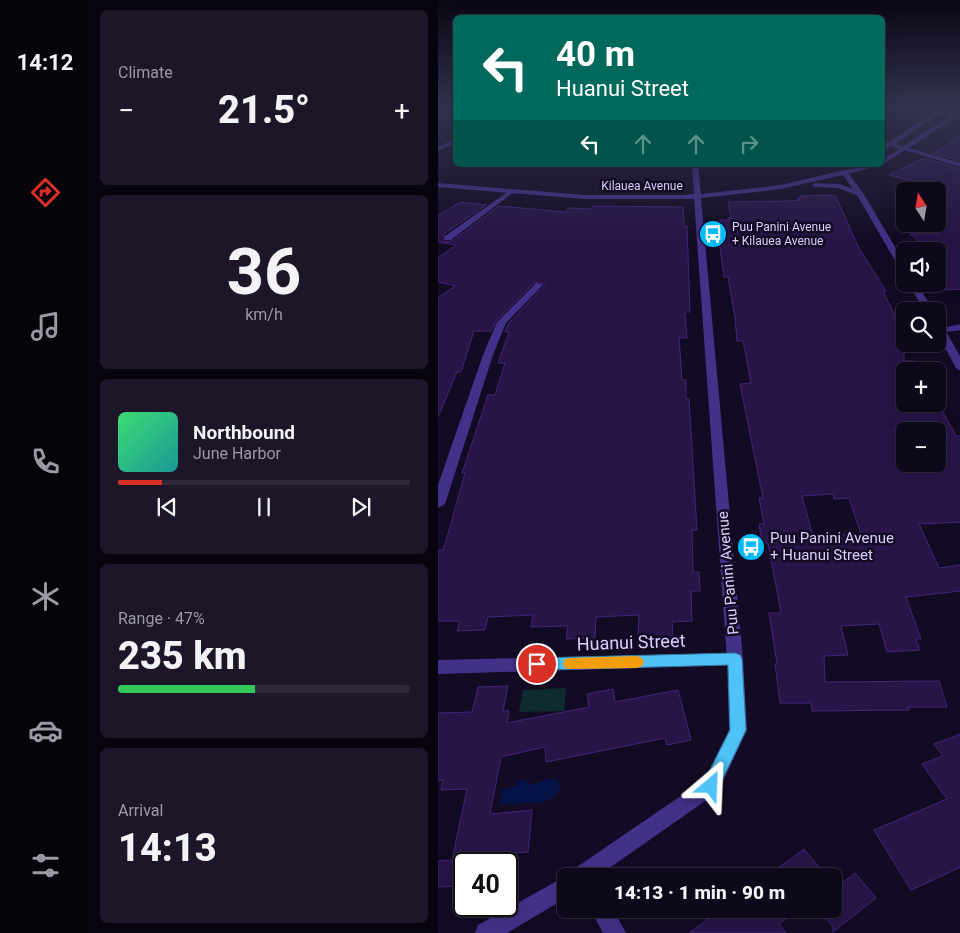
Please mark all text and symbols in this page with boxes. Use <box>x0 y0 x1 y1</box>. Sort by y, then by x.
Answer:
text: 40 m <box>556 34 635 75</box>
icon: left <box>473 35 538 100</box>
text: 14:12 <box>17 50 73 75</box>
text: Climate <box>118 63 173 82</box>
text: Huanui Street <box>556 76 689 101</box>
text: 21.5° <box>218 88 310 132</box>
text: − <box>118 94 134 127</box>
text: + <box>394 94 410 127</box>
icon: left <box>576 130 604 158</box>
icon: ahead <box>629 130 657 158</box>
icon: ahead <box>682 130 710 158</box>
icon: right <box>735 130 763 158</box>
icon: directions <box>28 175 63 210</box>
street label: Kilauea Avenue <box>601 179 683 193</box>
north arrow <box>896 182 946 232</box>
map controls <box>896 182 946 472</box>
bus stop icon: Puu Panini Avenue + Kilauea Avenue <box>698 219 728 249</box>
place label: Puu Panini Avenue + Kilauea Avenue <box>732 220 831 248</box>
text: 36 <box>227 234 301 310</box>
button: sound <box>896 242 946 292</box>
button: search <box>896 302 946 352</box>
text: km/h <box>245 305 283 324</box>
icon: music <box>28 309 63 344</box>
button: + <box>896 362 946 412</box>
text: Northbound <box>193 421 295 444</box>
button: − <box>896 422 946 472</box>
icon: phone <box>28 444 63 479</box>
text: June Harbor <box>193 444 281 463</box>
icon: previous <box>153 493 181 521</box>
icon: pause <box>250 493 278 521</box>
icon: next <box>347 493 375 521</box>
street label: Puu Panini Avenue <box>714 510 742 636</box>
place label: Puu Panini Avenue + Huanui Street <box>770 529 894 564</box>
bus stop icon: Puu Panini Avenue + Huanui Street <box>736 532 766 562</box>
icon: climate <box>28 579 63 614</box>
text: Range · 47% <box>118 609 205 628</box>
street label: Huanui Street <box>576 630 686 654</box>
text: 235 km <box>118 634 247 678</box>
pin <box>516 643 558 685</box>
icon: arrive <box>523 650 551 678</box>
icon: car <box>28 713 63 748</box>
position arrow <box>684 759 736 811</box>
text: Arrival <box>118 801 163 820</box>
text: 14:13 <box>118 826 217 870</box>
icon: filters <box>28 848 63 883</box>
speed limit sign: 40 <box>453 852 518 917</box>
text: 14:13 · 1 min · 90 m <box>614 881 785 904</box>

